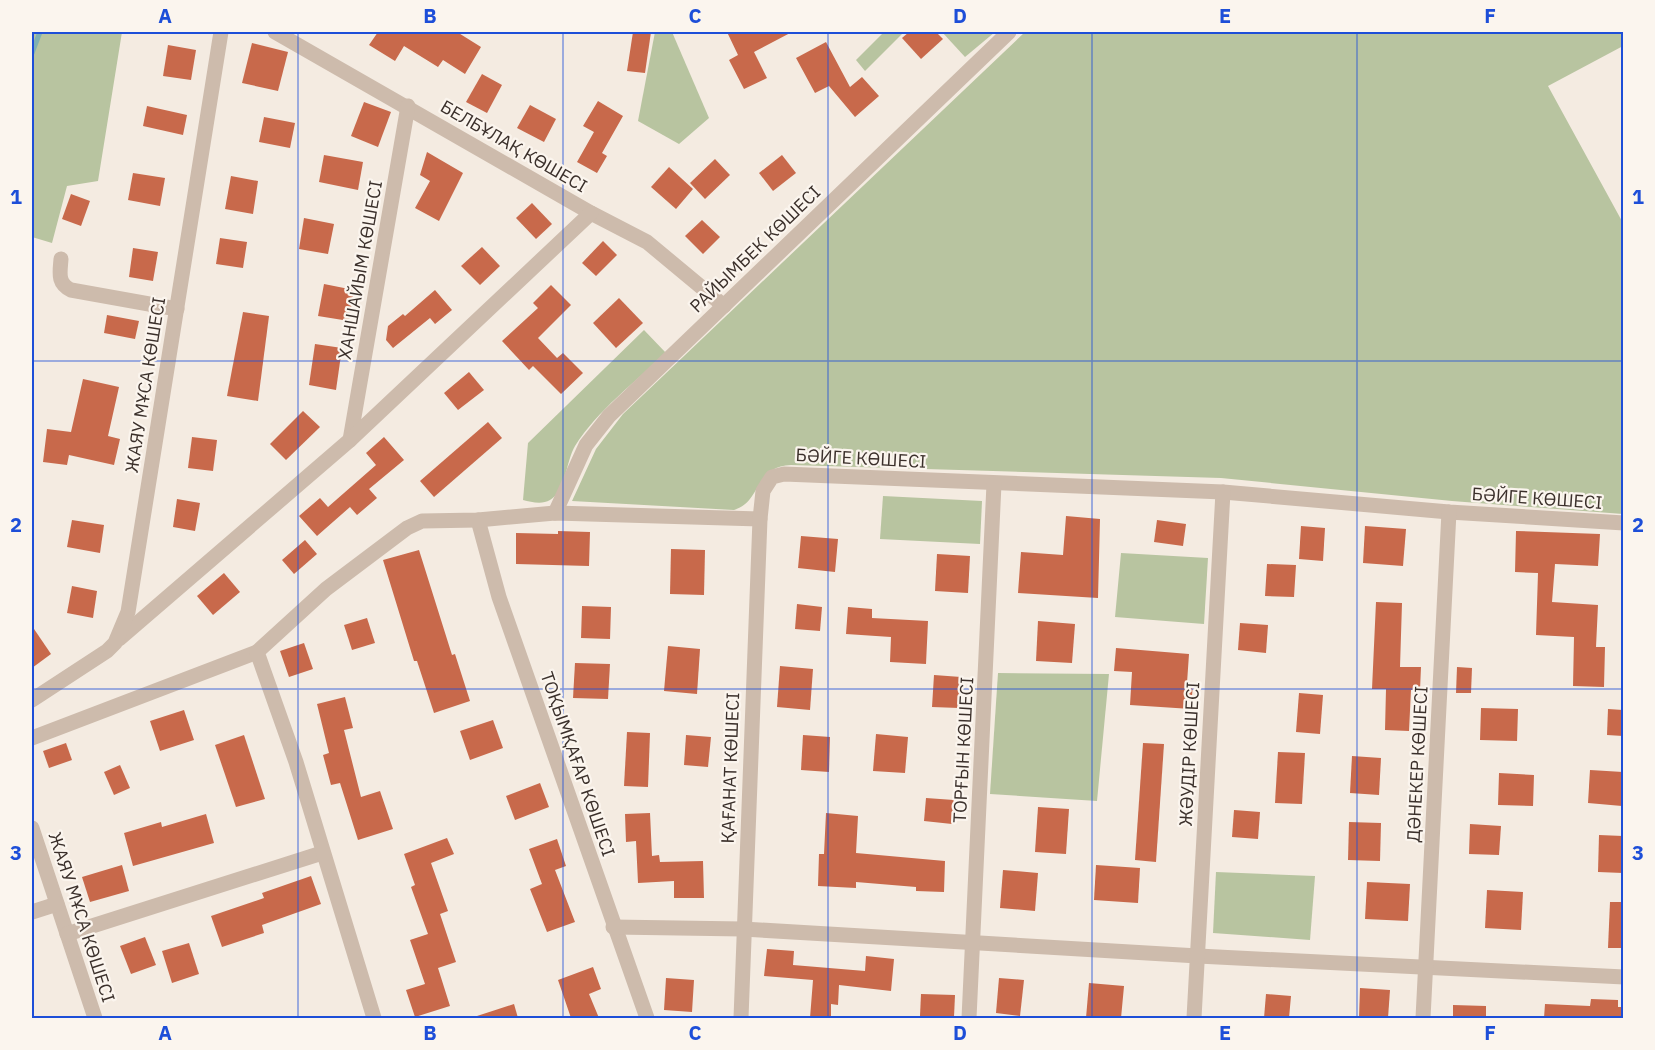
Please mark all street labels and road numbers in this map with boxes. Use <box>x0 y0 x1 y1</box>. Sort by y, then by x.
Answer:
street label: БЕЛБҰЛАҚ КӨШЕСІ <box>436 95 592 197</box>
street label: ХАНШАЙЫМ КӨШЕСІ <box>333 179 387 361</box>
street label: РАЙЫМБЕК КӨШЕСІ <box>685 181 825 317</box>
street label: ЖАЯУ МҰСА КӨШЕСІ <box>120 295 170 475</box>
street label: БӘЙГЕ КӨШЕСІ <box>795 443 927 473</box>
street label: БӘЙГЕ КӨШЕСІ <box>1471 482 1603 514</box>
street label: ТОҚЫМҚАҒАР КӨШЕСІ <box>536 669 620 859</box>
street label: ТОРҒЫН КӨШЕСІ <box>948 676 978 824</box>
street label: ЖӘУДІР КӨШЕСІ <box>1174 681 1204 827</box>
street label: ДӘНЕКЕР КӨШЕСІ <box>1401 685 1433 843</box>
street label: ҚАҒАНАТ КӨШЕСІ <box>716 692 744 844</box>
street label: ЖАЯУ МҰСА КӨШЕСІ <box>44 829 120 1005</box>

